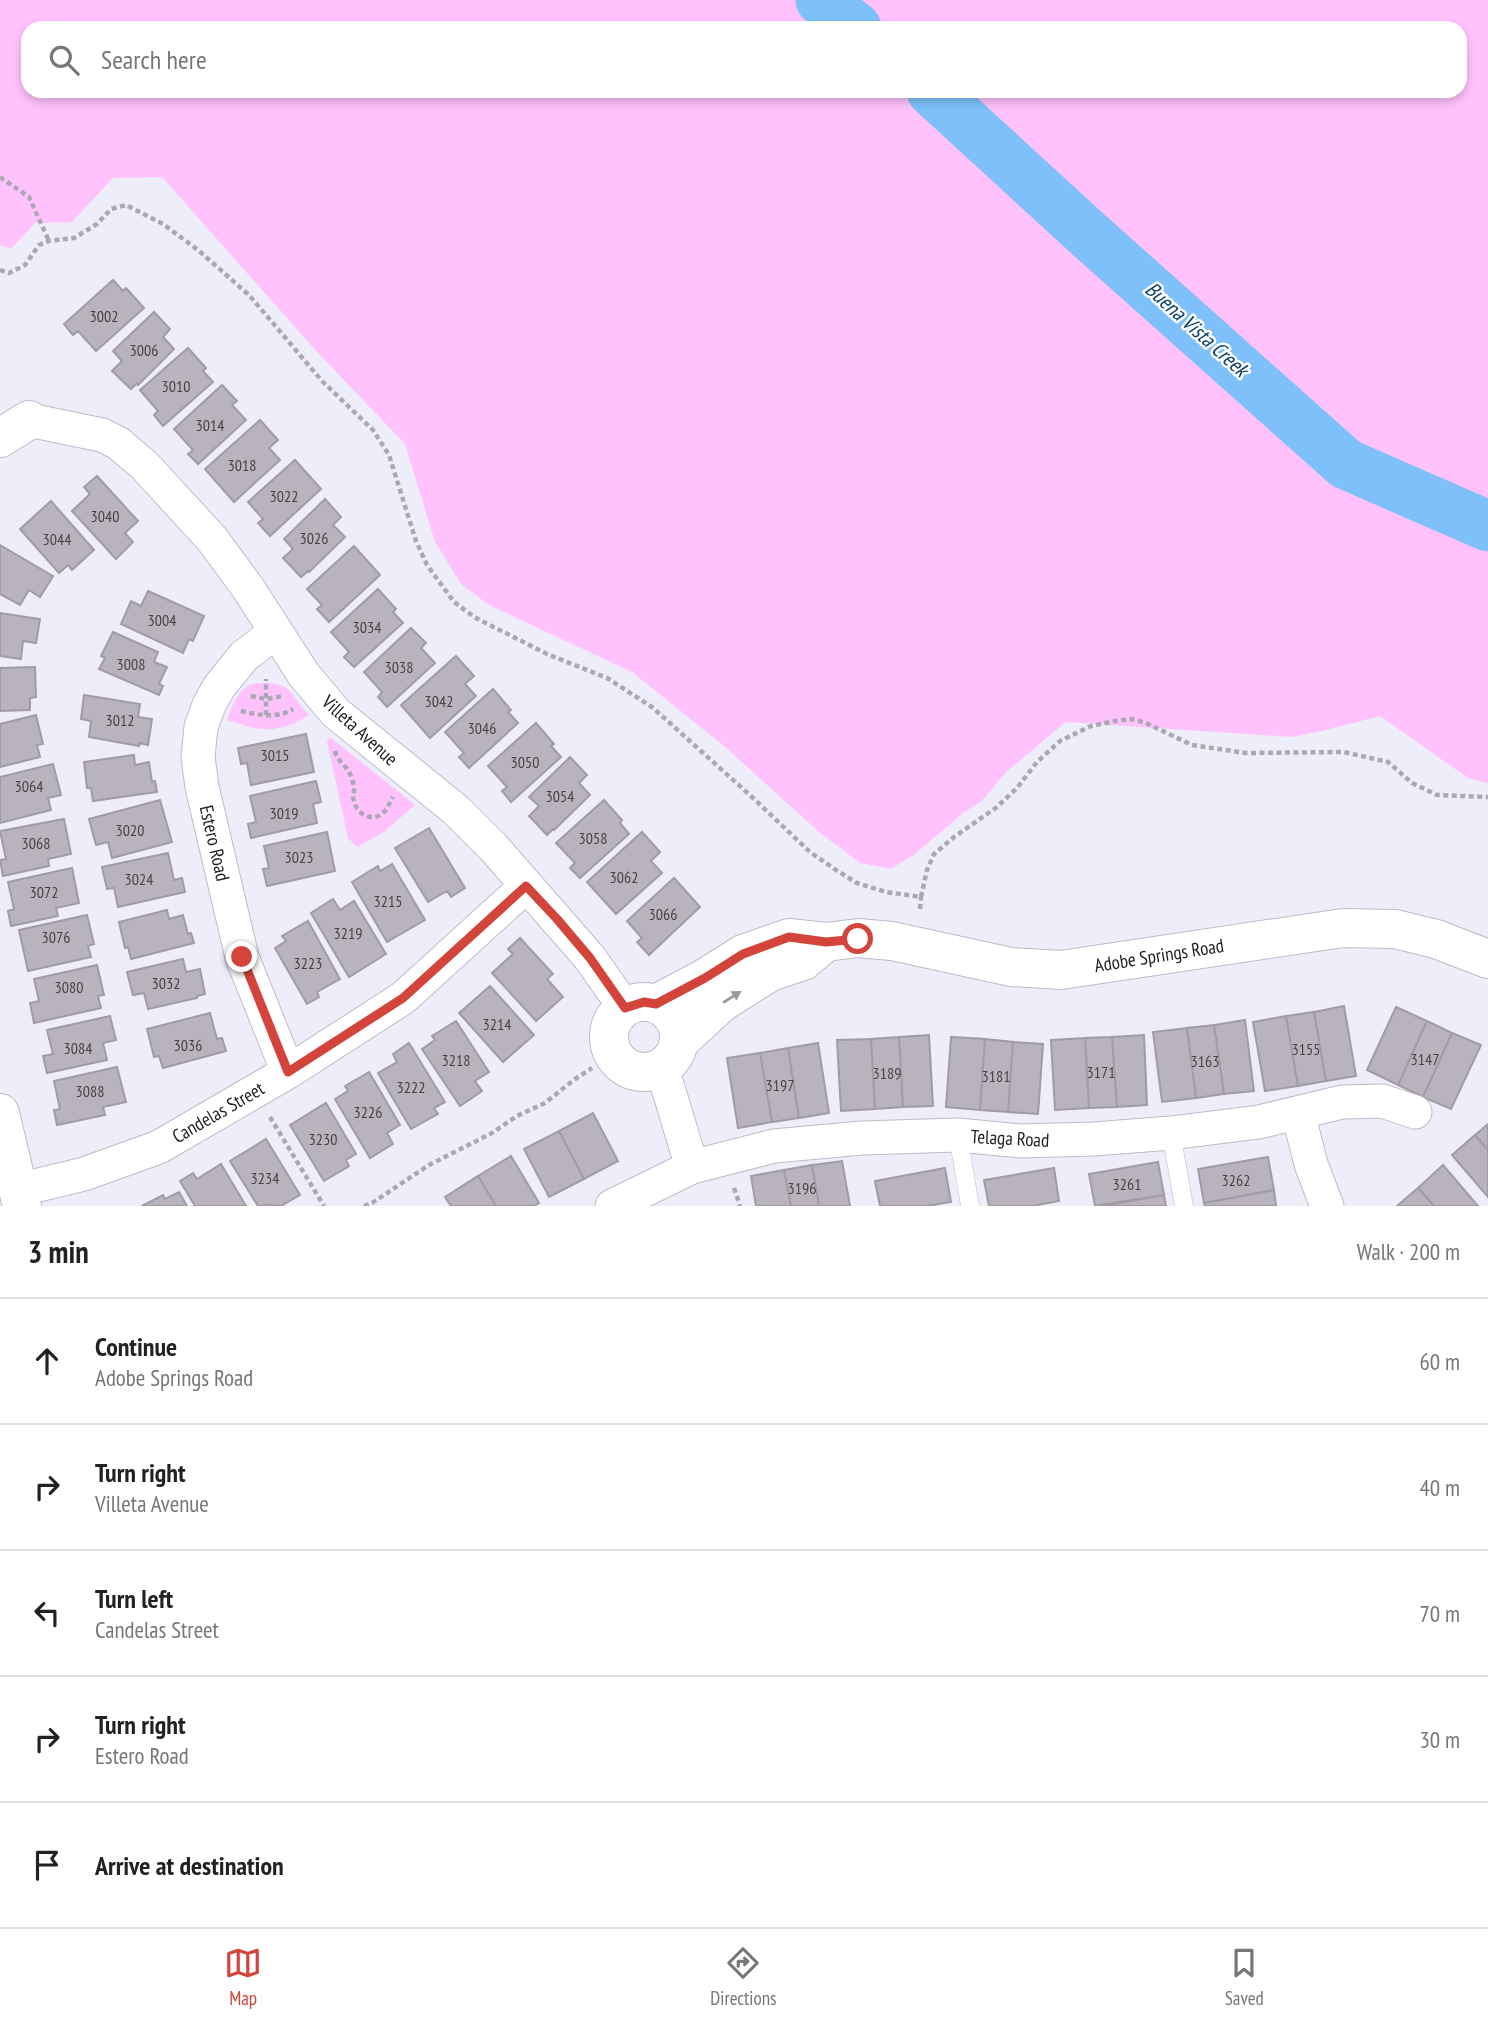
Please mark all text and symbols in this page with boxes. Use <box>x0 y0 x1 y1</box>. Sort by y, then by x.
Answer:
search box <box>21 21 1467 98</box>
icon: search <box>45 41 83 79</box>
text: Search here <box>101 43 207 76</box>
water label: Buena Vista Creek <box>1140 276 1256 384</box>
house number: 3002 <box>90 306 118 326</box>
house number: 3006 <box>130 340 158 360</box>
house number: 3010 <box>162 376 190 396</box>
house number: 3014 <box>196 415 224 435</box>
house number: 3018 <box>228 455 256 475</box>
house number: 3022 <box>270 486 298 506</box>
house number: 3040 <box>91 506 119 526</box>
house number: 3026 <box>300 528 328 548</box>
house number: 3044 <box>43 529 71 549</box>
house number: 3004 <box>148 610 176 630</box>
house number: 3034 <box>353 617 381 637</box>
house number: 3008 <box>117 654 145 674</box>
house number: 3038 <box>385 657 413 677</box>
street label: Villeta Avenue <box>316 689 403 770</box>
house number: 3042 <box>425 691 453 711</box>
house number: 3012 <box>106 710 134 730</box>
house number: 3046 <box>468 718 496 738</box>
house number: 3015 <box>261 745 289 765</box>
house number: 3050 <box>511 752 539 772</box>
house number: 3064 <box>15 776 43 796</box>
house number: 3054 <box>546 786 574 806</box>
street label: Estero Road <box>195 803 235 883</box>
house number: 3019 <box>270 803 298 823</box>
house number: 3020 <box>116 820 144 840</box>
house number: 3058 <box>579 828 607 848</box>
house number: 3068 <box>22 833 50 853</box>
house number: 3023 <box>285 847 313 867</box>
house number: 3062 <box>610 867 638 887</box>
house number: 3024 <box>125 869 153 889</box>
house number: 3072 <box>30 882 58 902</box>
house number: 3215 <box>374 891 402 911</box>
house number: 3066 <box>649 904 677 924</box>
house number: 3219 <box>334 923 362 943</box>
route start <box>842 923 873 954</box>
house number: 3076 <box>42 927 70 947</box>
street label: Adobe Springs Road <box>1093 933 1225 977</box>
route end <box>226 941 257 972</box>
house number: 3223 <box>294 953 322 973</box>
house number: 3032 <box>152 973 180 993</box>
house number: 3080 <box>55 977 83 997</box>
one-way arrow <box>722 990 741 1003</box>
house number: 3214 <box>483 1014 511 1034</box>
house number: 3036 <box>174 1035 202 1055</box>
house number: 3084 <box>64 1038 92 1058</box>
house number: 3155 <box>1292 1039 1320 1059</box>
house number: 3147 <box>1411 1049 1439 1069</box>
house number: 3218 <box>442 1050 470 1070</box>
house number: 3163 <box>1191 1051 1219 1071</box>
house number: 3171 <box>1087 1062 1115 1082</box>
house number: 3189 <box>873 1063 901 1083</box>
house number: 3181 <box>982 1066 1010 1086</box>
house number: 3197 <box>766 1075 794 1095</box>
street label: Candelas Street <box>168 1076 269 1148</box>
house number: 3222 <box>397 1077 425 1097</box>
house number: 3088 <box>76 1081 104 1101</box>
house number: 3226 <box>354 1102 382 1122</box>
street label: Telaga Road <box>970 1124 1050 1152</box>
house number: 3230 <box>309 1129 337 1149</box>
house number: 3234 <box>251 1168 279 1188</box>
house number: 3262 <box>1222 1170 1250 1190</box>
house number: 3261 <box>1113 1174 1141 1194</box>
house number: 3196 <box>788 1178 816 1198</box>
text: 3 min <box>28 1232 89 1271</box>
text: Walk · 200 m <box>1357 1237 1460 1266</box>
text: Continue <box>95 1330 177 1363</box>
icon: ahead <box>28 1342 66 1380</box>
text: 60 m <box>1419 1347 1460 1376</box>
text: Adobe Springs Road <box>95 1363 253 1392</box>
text: Turn right <box>95 1456 186 1489</box>
icon: right <box>28 1468 66 1506</box>
text: 40 m <box>1419 1473 1460 1502</box>
text: Villeta Avenue <box>95 1489 209 1518</box>
text: Turn left <box>95 1582 173 1615</box>
icon: left <box>28 1594 66 1632</box>
text: 70 m <box>1419 1599 1460 1628</box>
text: Candelas Street <box>95 1615 219 1644</box>
text: Turn right <box>95 1708 186 1741</box>
icon: right <box>28 1720 66 1758</box>
text: 30 m <box>1419 1725 1460 1754</box>
text: Estero Road <box>95 1741 189 1770</box>
icon: arrive <box>28 1846 66 1884</box>
text: Arrive at destination <box>95 1849 284 1882</box>
tab: Map <box>224 1944 262 2010</box>
tab: Directions <box>710 1944 776 2010</box>
tab: Saved <box>1225 1944 1264 2010</box>

